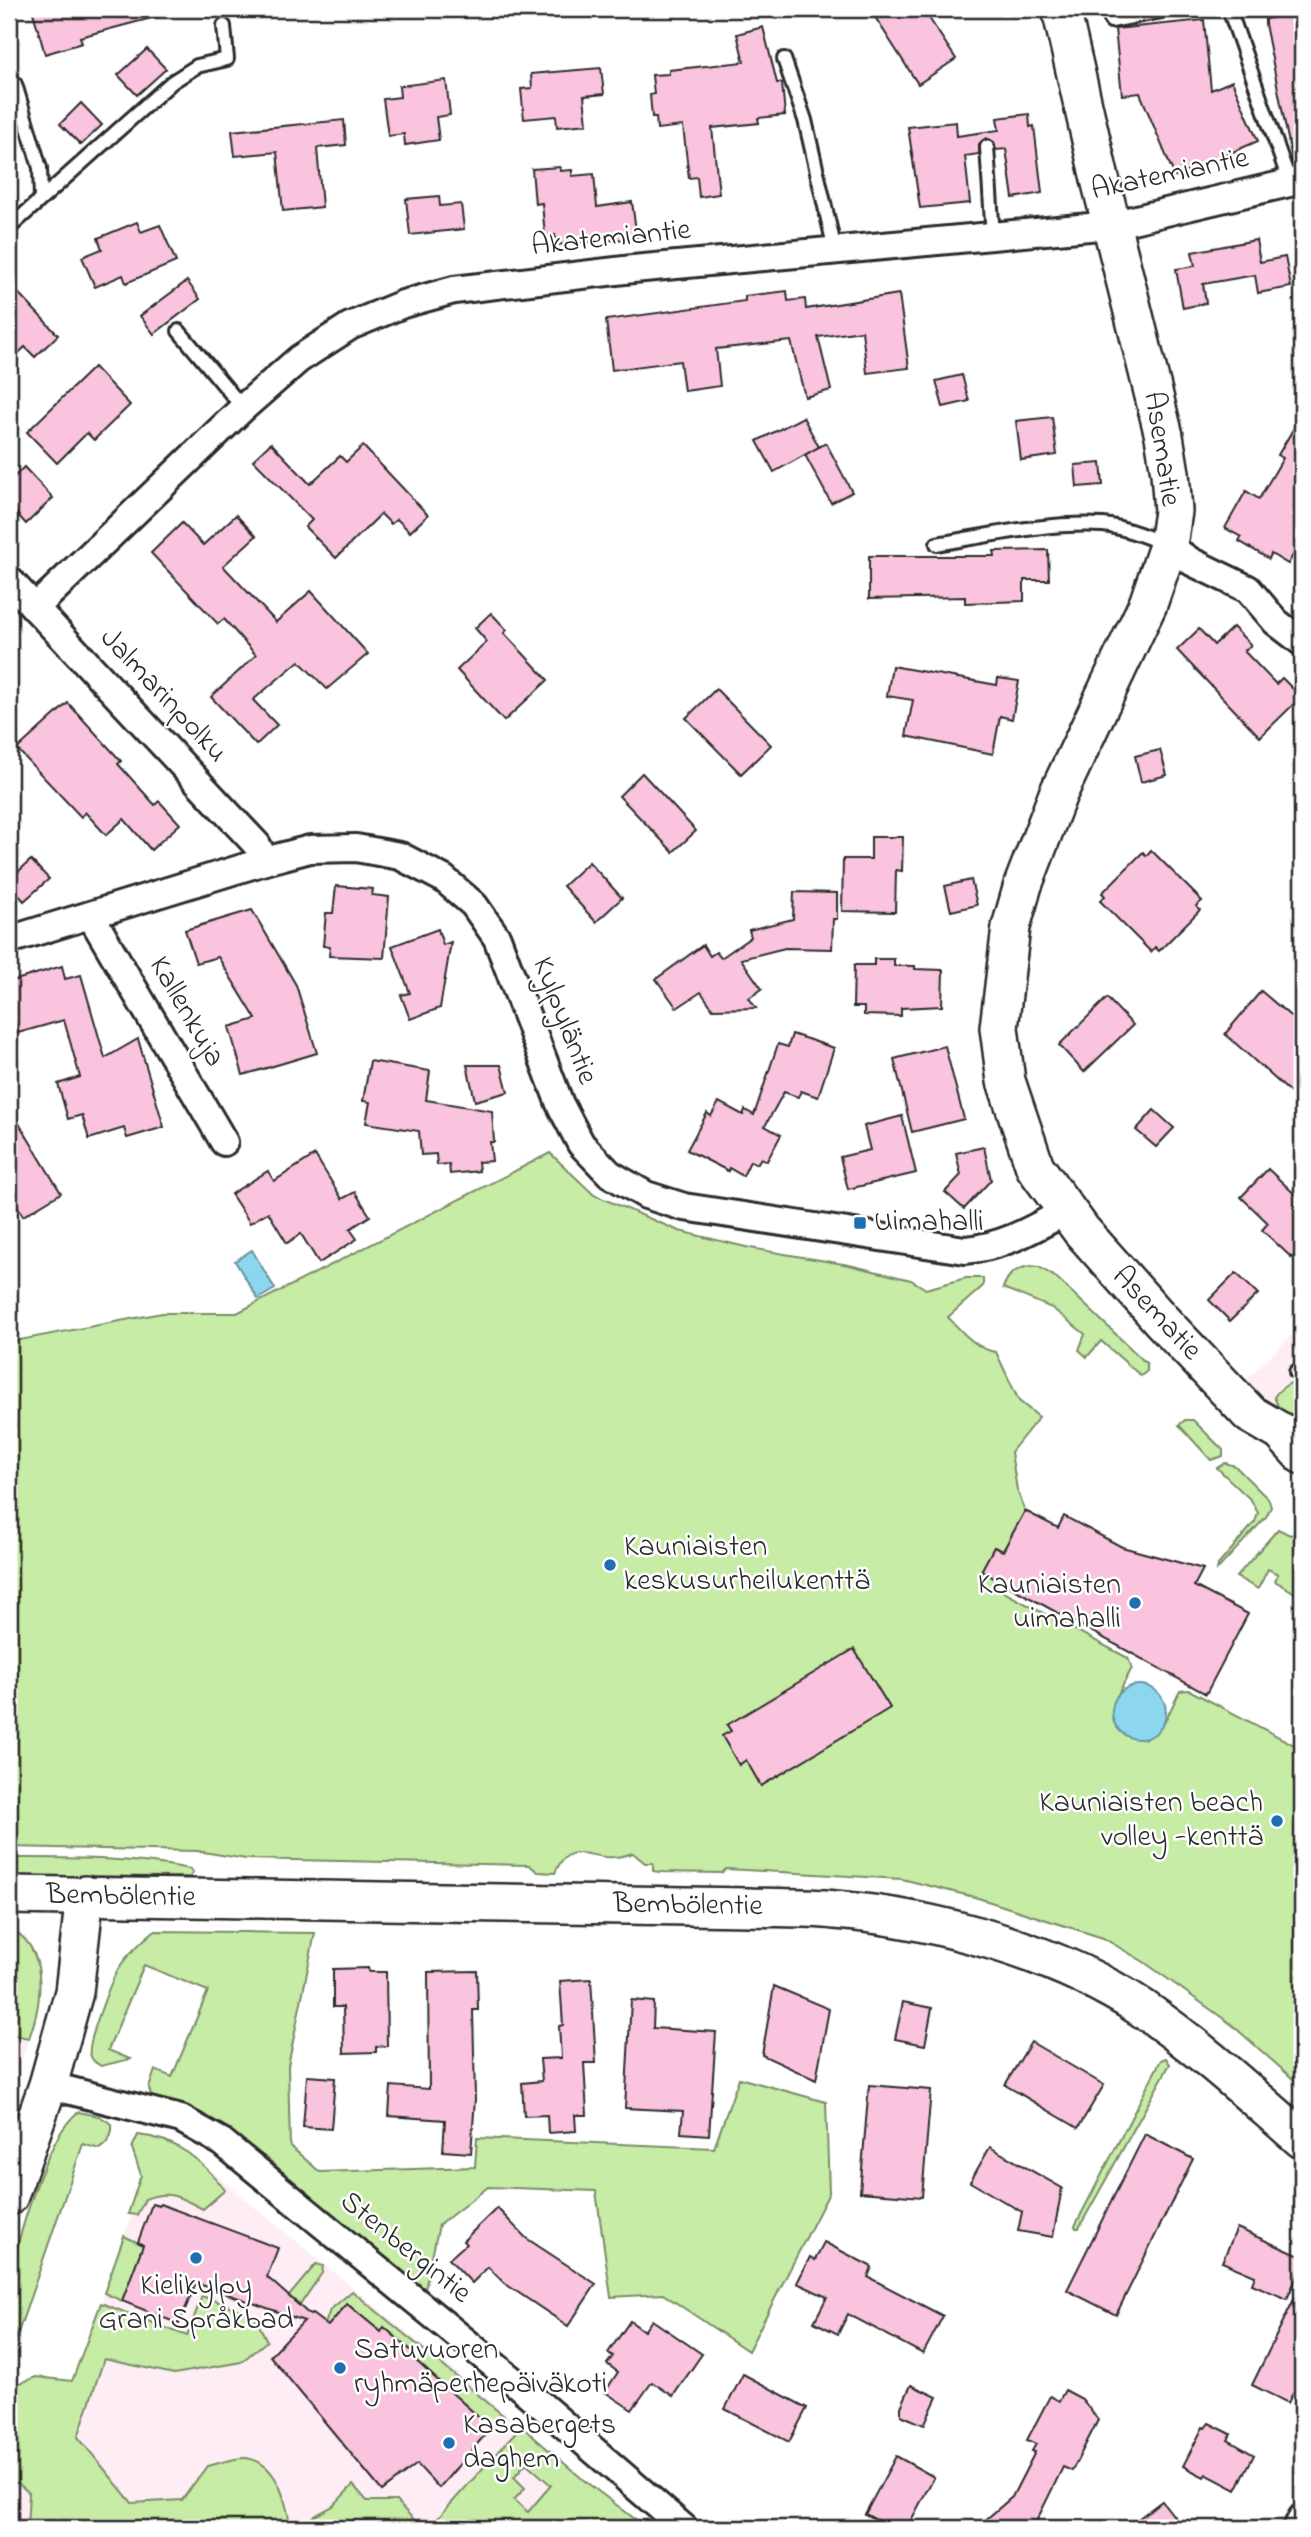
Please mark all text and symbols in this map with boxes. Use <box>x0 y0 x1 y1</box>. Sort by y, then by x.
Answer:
street label: Akatemiantie <box>1087 137 1253 213</box>
street label: Akatemiantie <box>529 209 693 269</box>
street label: Asematie <box>1130 388 1192 510</box>
street label: Jalmarinpolku <box>89 618 237 774</box>
street label: Kallenkuja <box>137 948 235 1076</box>
street label: Kylpyläntie <box>520 951 609 1092</box>
place label: Uimahalli <box>874 1201 984 1245</box>
marker: Uimahalli <box>852 1215 868 1231</box>
street label: Asematie <box>1100 1257 1212 1372</box>
place label: Kauniaisten keskusurheilukenttä <box>624 1526 870 1604</box>
marker: Kauniaisten keskusurheilukenttä <box>602 1557 618 1573</box>
place label: Kauniaisten uimahalli <box>978 1564 1121 1642</box>
marker: Kauniaisten uimahalli <box>1127 1595 1143 1611</box>
place label: Kauniaisten beach volley -kenttä <box>1039 1782 1263 1860</box>
marker: Kauniaisten beach volley -kenttä <box>1269 1813 1285 1829</box>
street label: Bembölentie <box>45 1874 197 1920</box>
street label: Bembölentie <box>612 1883 764 1929</box>
street label: Stenbergintie <box>329 2181 481 2315</box>
marker: Kielikylpy Grani Språkbad <box>188 2250 204 2266</box>
place label: Kielikylpy Grani Språkbad <box>98 2265 294 2343</box>
place label: Satuvuoren ryhmäperhepäiväkoti <box>354 2329 607 2407</box>
marker: Satuvuoren ryhmäperhepäiväkoti <box>332 2360 348 2376</box>
place label: Kasabergets daghem <box>463 2404 616 2482</box>
marker: Kasabergets daghem <box>441 2435 457 2451</box>

